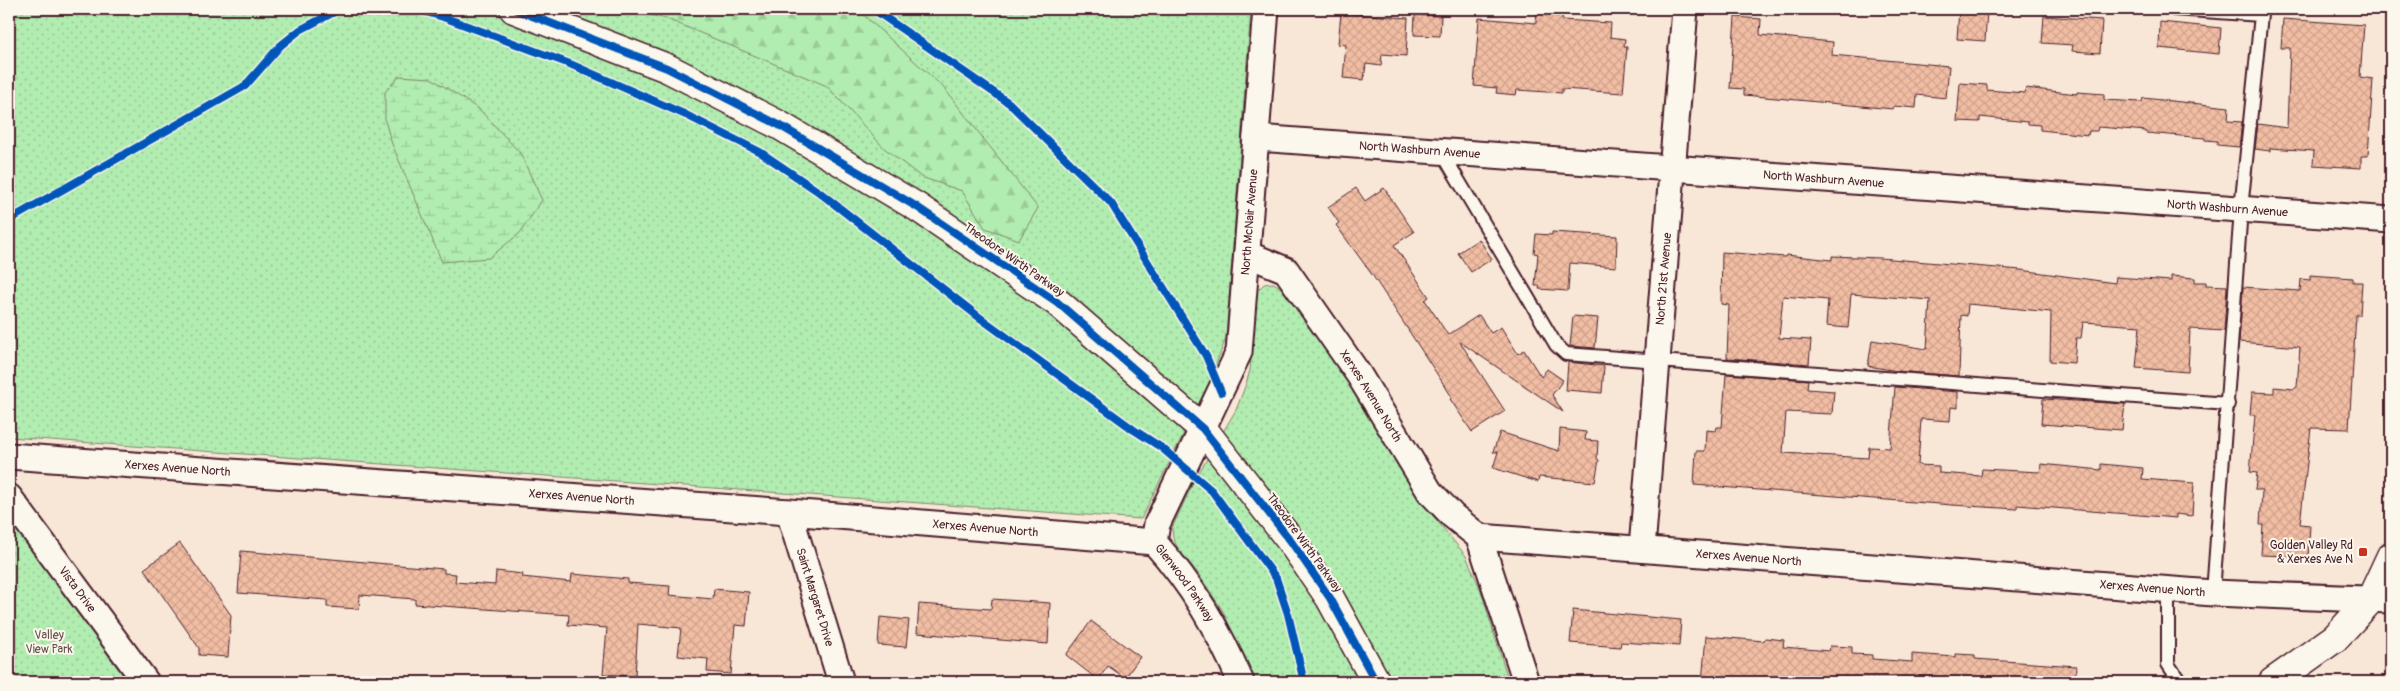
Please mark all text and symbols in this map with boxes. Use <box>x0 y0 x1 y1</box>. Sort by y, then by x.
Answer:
street label: North Washburn Avenue <box>1358 138 1481 162</box>
street label: North Washburn Avenue <box>1762 167 1885 191</box>
street label: North McNair Avenue <box>1238 168 1261 276</box>
street label: North Washburn Avenue <box>2166 196 2289 220</box>
street label: Theodore Wirth Parkway <box>961 220 1067 300</box>
street label: North 21st Avenue <box>1652 232 1675 326</box>
street label: Xerxes Avenue North <box>1336 347 1405 445</box>
street label: Xerxes Avenue North <box>124 457 231 479</box>
street label: Xerxes Avenue North <box>528 486 635 508</box>
street label: Theodore Wirth Parkway <box>1263 491 1345 595</box>
street label: Xerxes Avenue North <box>932 516 1039 540</box>
place label: Golden Valley Rd & Xerxes Ave N <box>2270 538 2353 567</box>
street label: Glenwood Parkway <box>1151 541 1217 625</box>
street label: Saint Margaret Drive <box>793 546 837 648</box>
street label: Xerxes Avenue North <box>1695 546 1802 569</box>
marker: Golden Valley Rd & Xerxes Ave N <box>2357 546 2369 558</box>
street label: Vista Drive <box>56 563 99 615</box>
street label: Xerxes Avenue North <box>2099 577 2206 600</box>
park label: Valley View Park <box>26 628 72 657</box>

